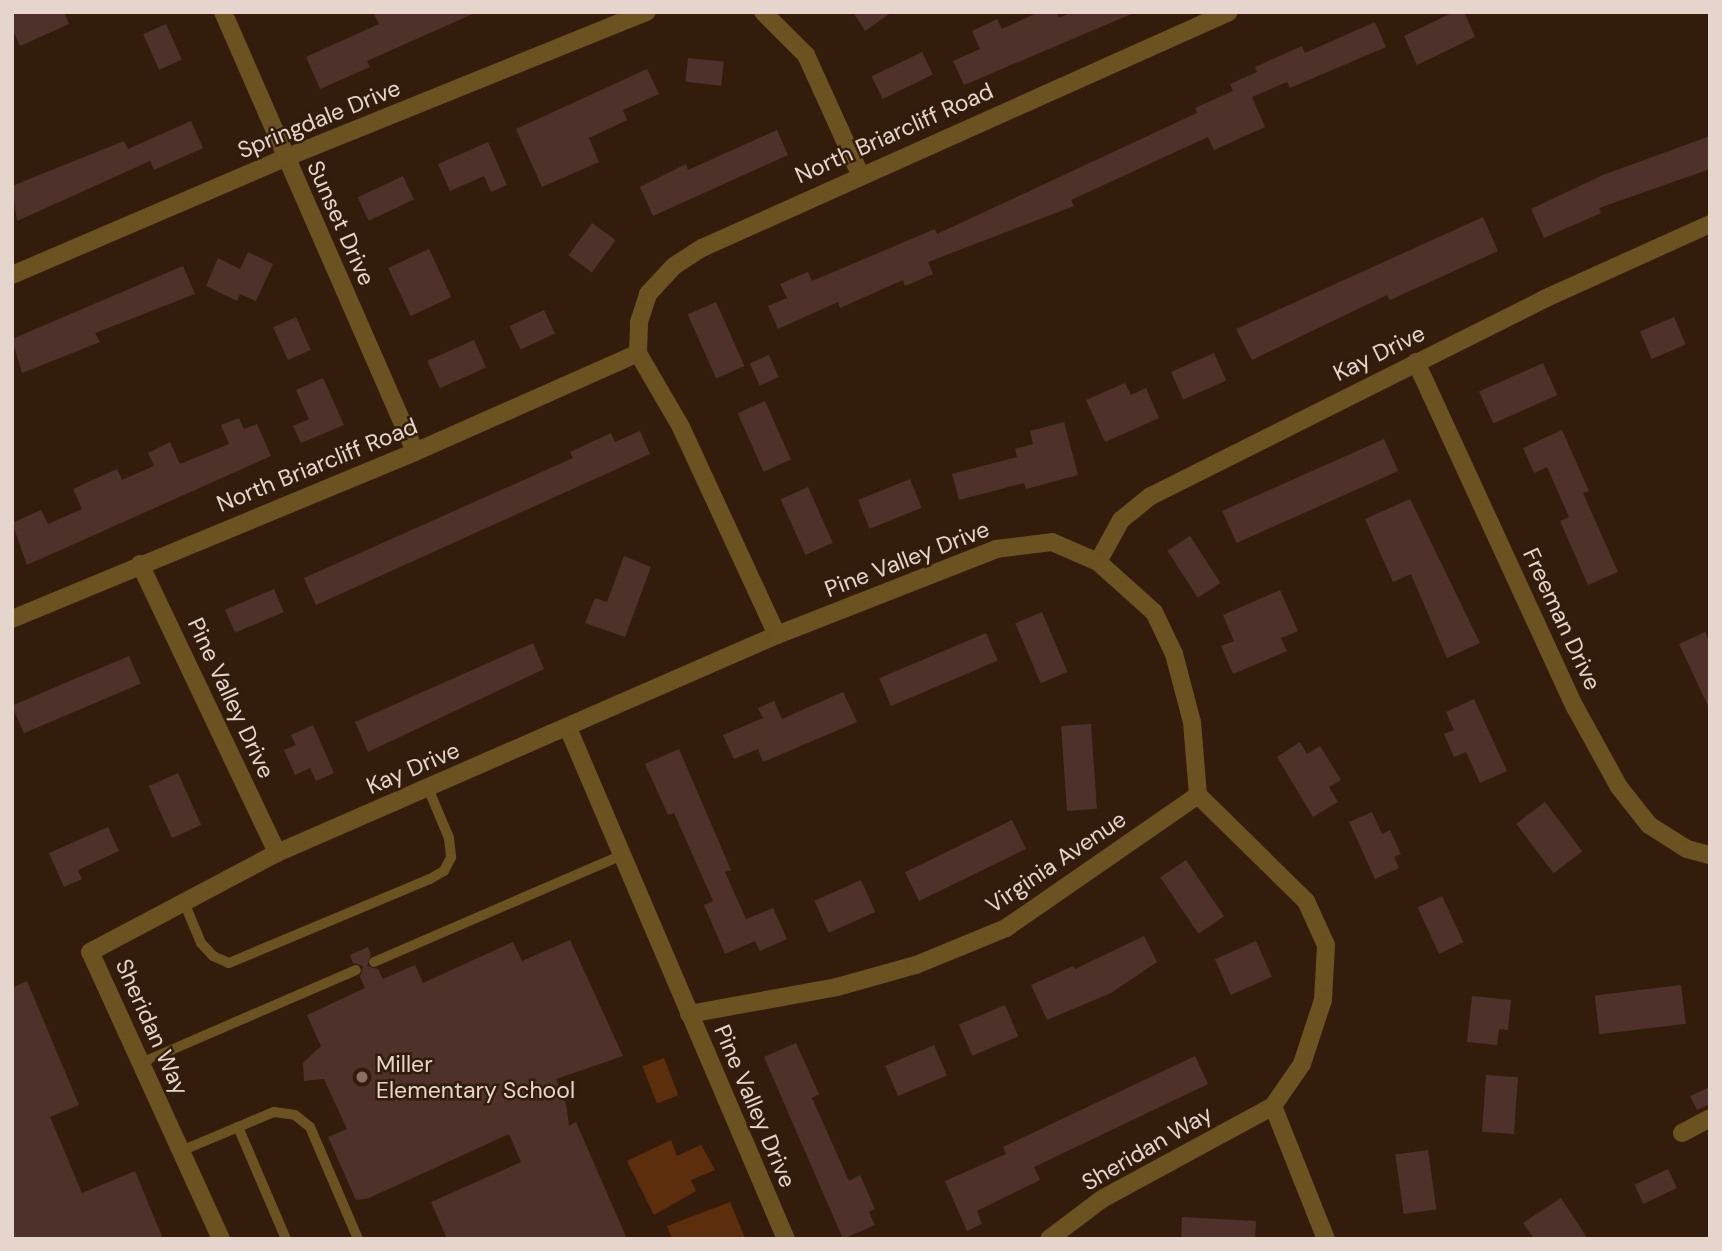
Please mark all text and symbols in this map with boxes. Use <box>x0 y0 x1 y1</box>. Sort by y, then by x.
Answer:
street label: Springdale Drive <box>234 74 404 164</box>
street label: North Briarcliff Road <box>791 77 997 189</box>
street label: Sunset Drive <box>301 156 381 290</box>
street label: Kay Drive <box>1329 319 1429 387</box>
street label: North Briarcliff Road <box>213 412 421 518</box>
street label: Pine Valley Drive <box>821 515 993 603</box>
street label: Freeman Drive <box>1517 544 1607 694</box>
street label: Pine Valley Drive <box>182 613 280 783</box>
street label: Kay Drive <box>362 736 464 800</box>
street label: Virginia Avenue <box>981 805 1131 919</box>
street label: Sheridan Way <box>110 955 194 1099</box>
street label: Pine Valley Drive <box>708 1020 802 1192</box>
place label: Miller Elementary School <box>376 1050 575 1104</box>
marker: Miller Elementary School <box>354 1069 370 1085</box>
street label: Sheridan Way <box>1077 1100 1217 1196</box>

